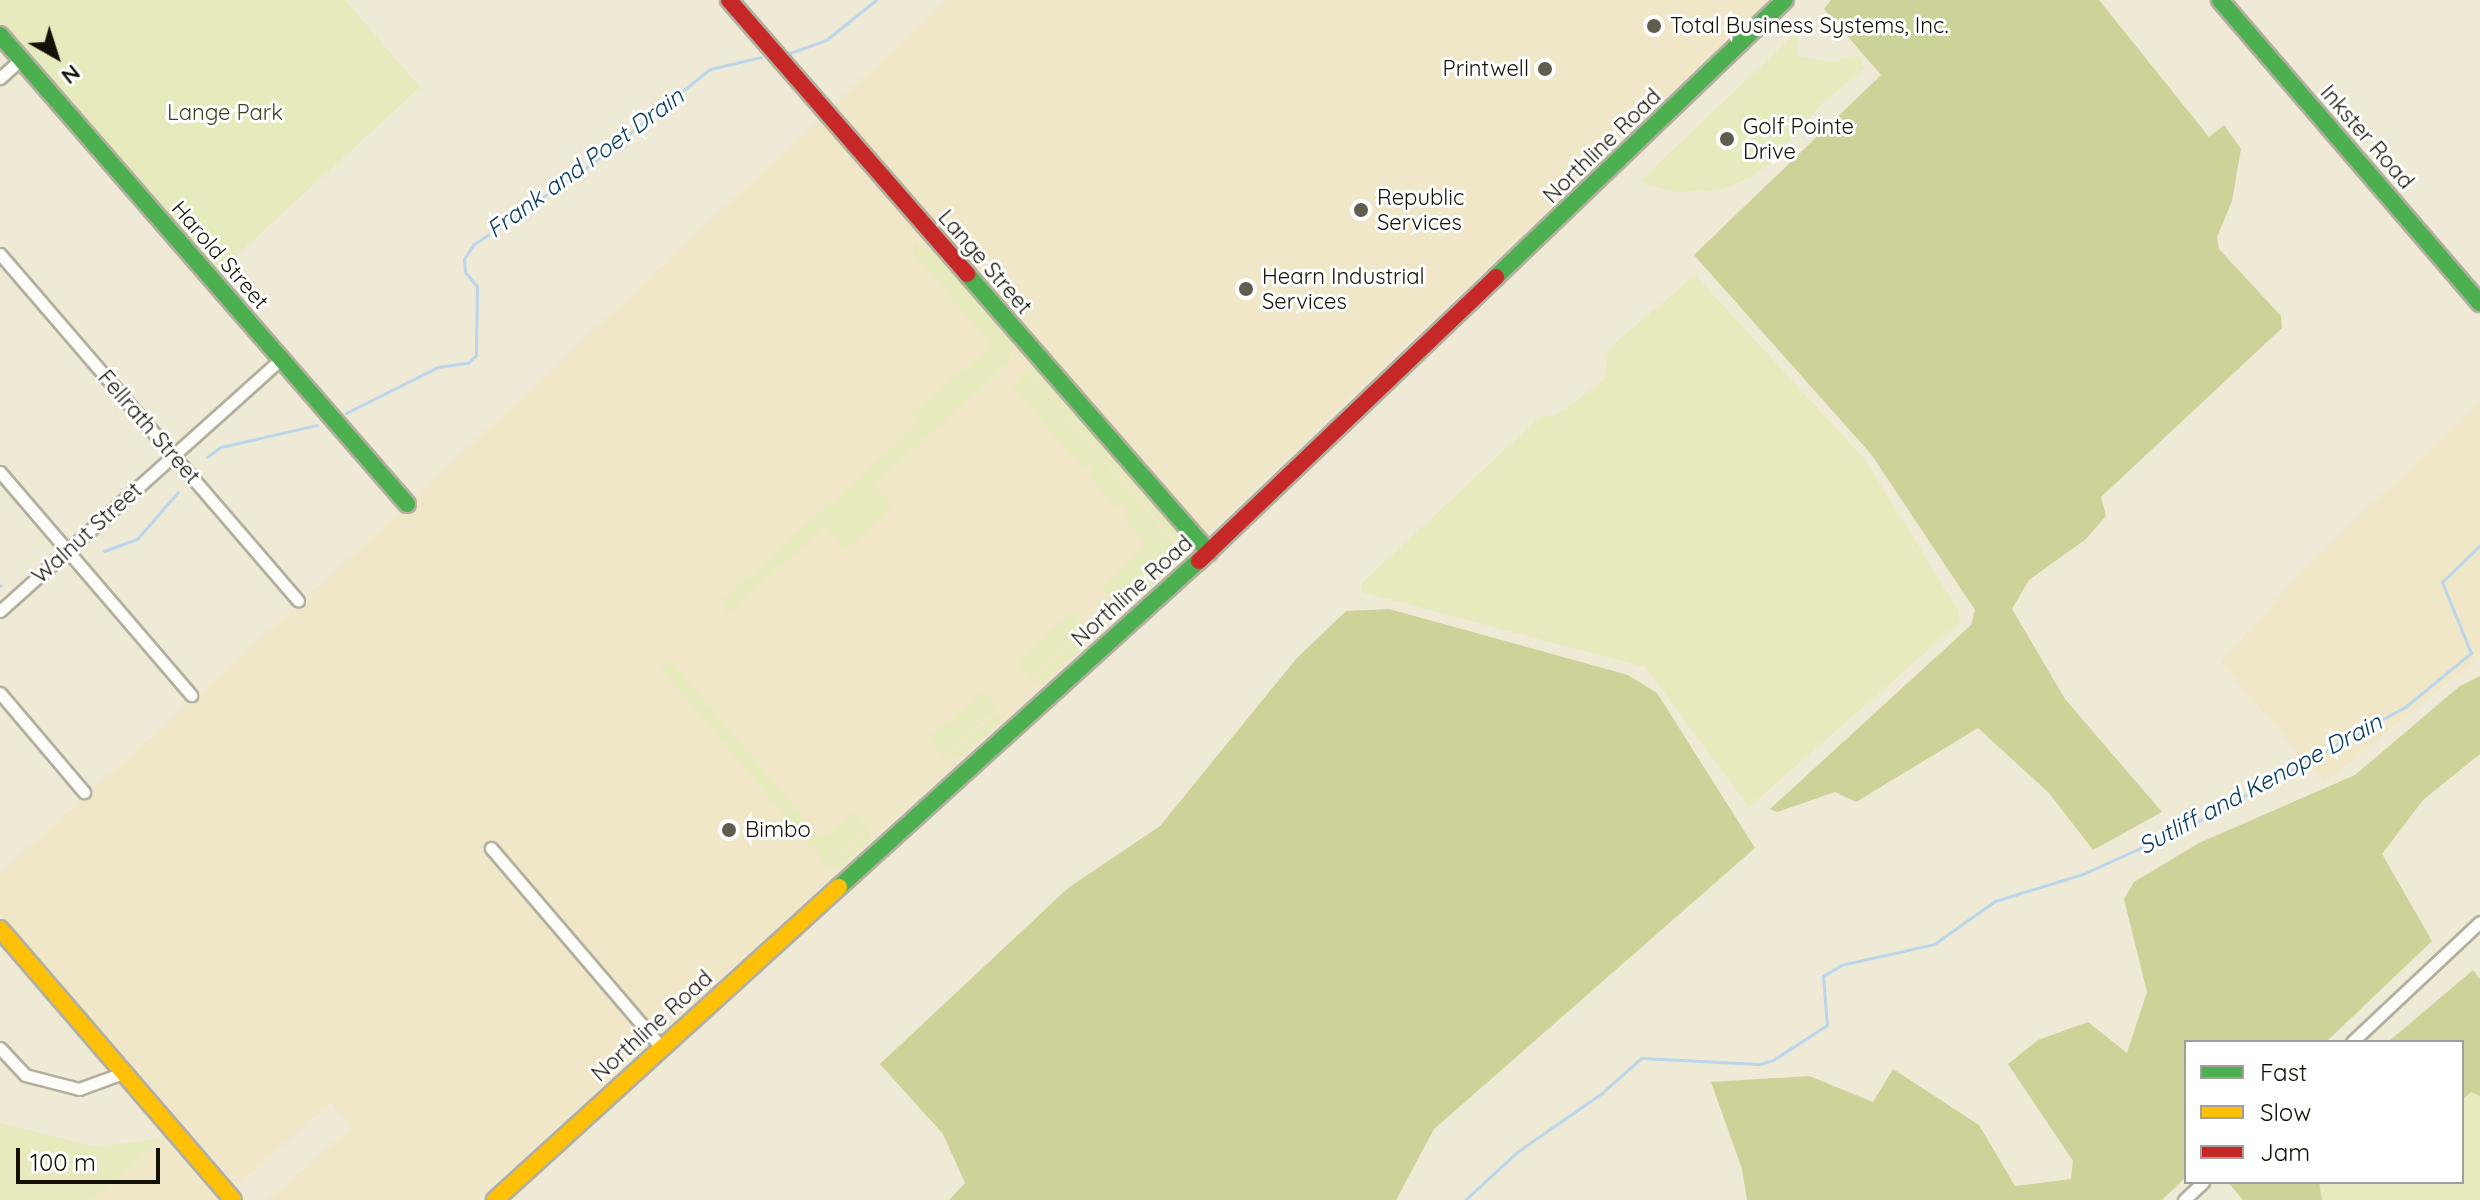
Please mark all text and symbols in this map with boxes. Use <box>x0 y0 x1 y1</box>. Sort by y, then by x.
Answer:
place label: Total Business Systems, Inc. <box>1670 13 1948 39</box>
north arrow <box>16 16 96 96</box>
marker: Total Business Systems, Inc. <box>1645 17 1663 35</box>
place label: Printwell <box>1443 56 1529 82</box>
text: N <box>56 59 86 91</box>
marker: Printwell <box>1536 60 1554 78</box>
street label: Inkster Road <box>2315 80 2419 194</box>
water label: Frank and Poet Drain <box>481 82 689 244</box>
street label: Northline Road <box>1538 83 1666 209</box>
park label: Lange Park <box>167 100 283 126</box>
place label: Golf Pointe Drive <box>1743 113 1854 164</box>
marker: Golf Pointe Drive <box>1718 130 1736 148</box>
place label: Republic Services <box>1377 184 1464 236</box>
street label: Harold Street <box>166 195 274 315</box>
marker: Republic Services <box>1352 201 1370 219</box>
street label: Lange Street <box>933 204 1037 320</box>
place label: Hearn Industrial Services <box>1262 263 1425 314</box>
marker: Hearn Industrial Services <box>1237 280 1255 298</box>
street label: Fellrath Street <box>92 365 206 489</box>
street label: Walnut Street <box>27 477 147 589</box>
street label: Northline Road <box>1066 530 1198 652</box>
water label: Sutliff and Kenope Drain <box>2133 708 2387 860</box>
place label: Bimbo <box>745 817 811 843</box>
marker: Bimbo <box>720 821 738 839</box>
street label: Northline Road <box>586 965 718 1087</box>
legend <box>2184 1040 2464 1184</box>
text: Fast <box>2260 1057 2307 1087</box>
text: Slow <box>2260 1097 2311 1127</box>
scale bar <box>20 1132 164 1182</box>
text: Jam <box>2260 1137 2310 1167</box>
text: 100 m <box>30 1147 96 1177</box>

